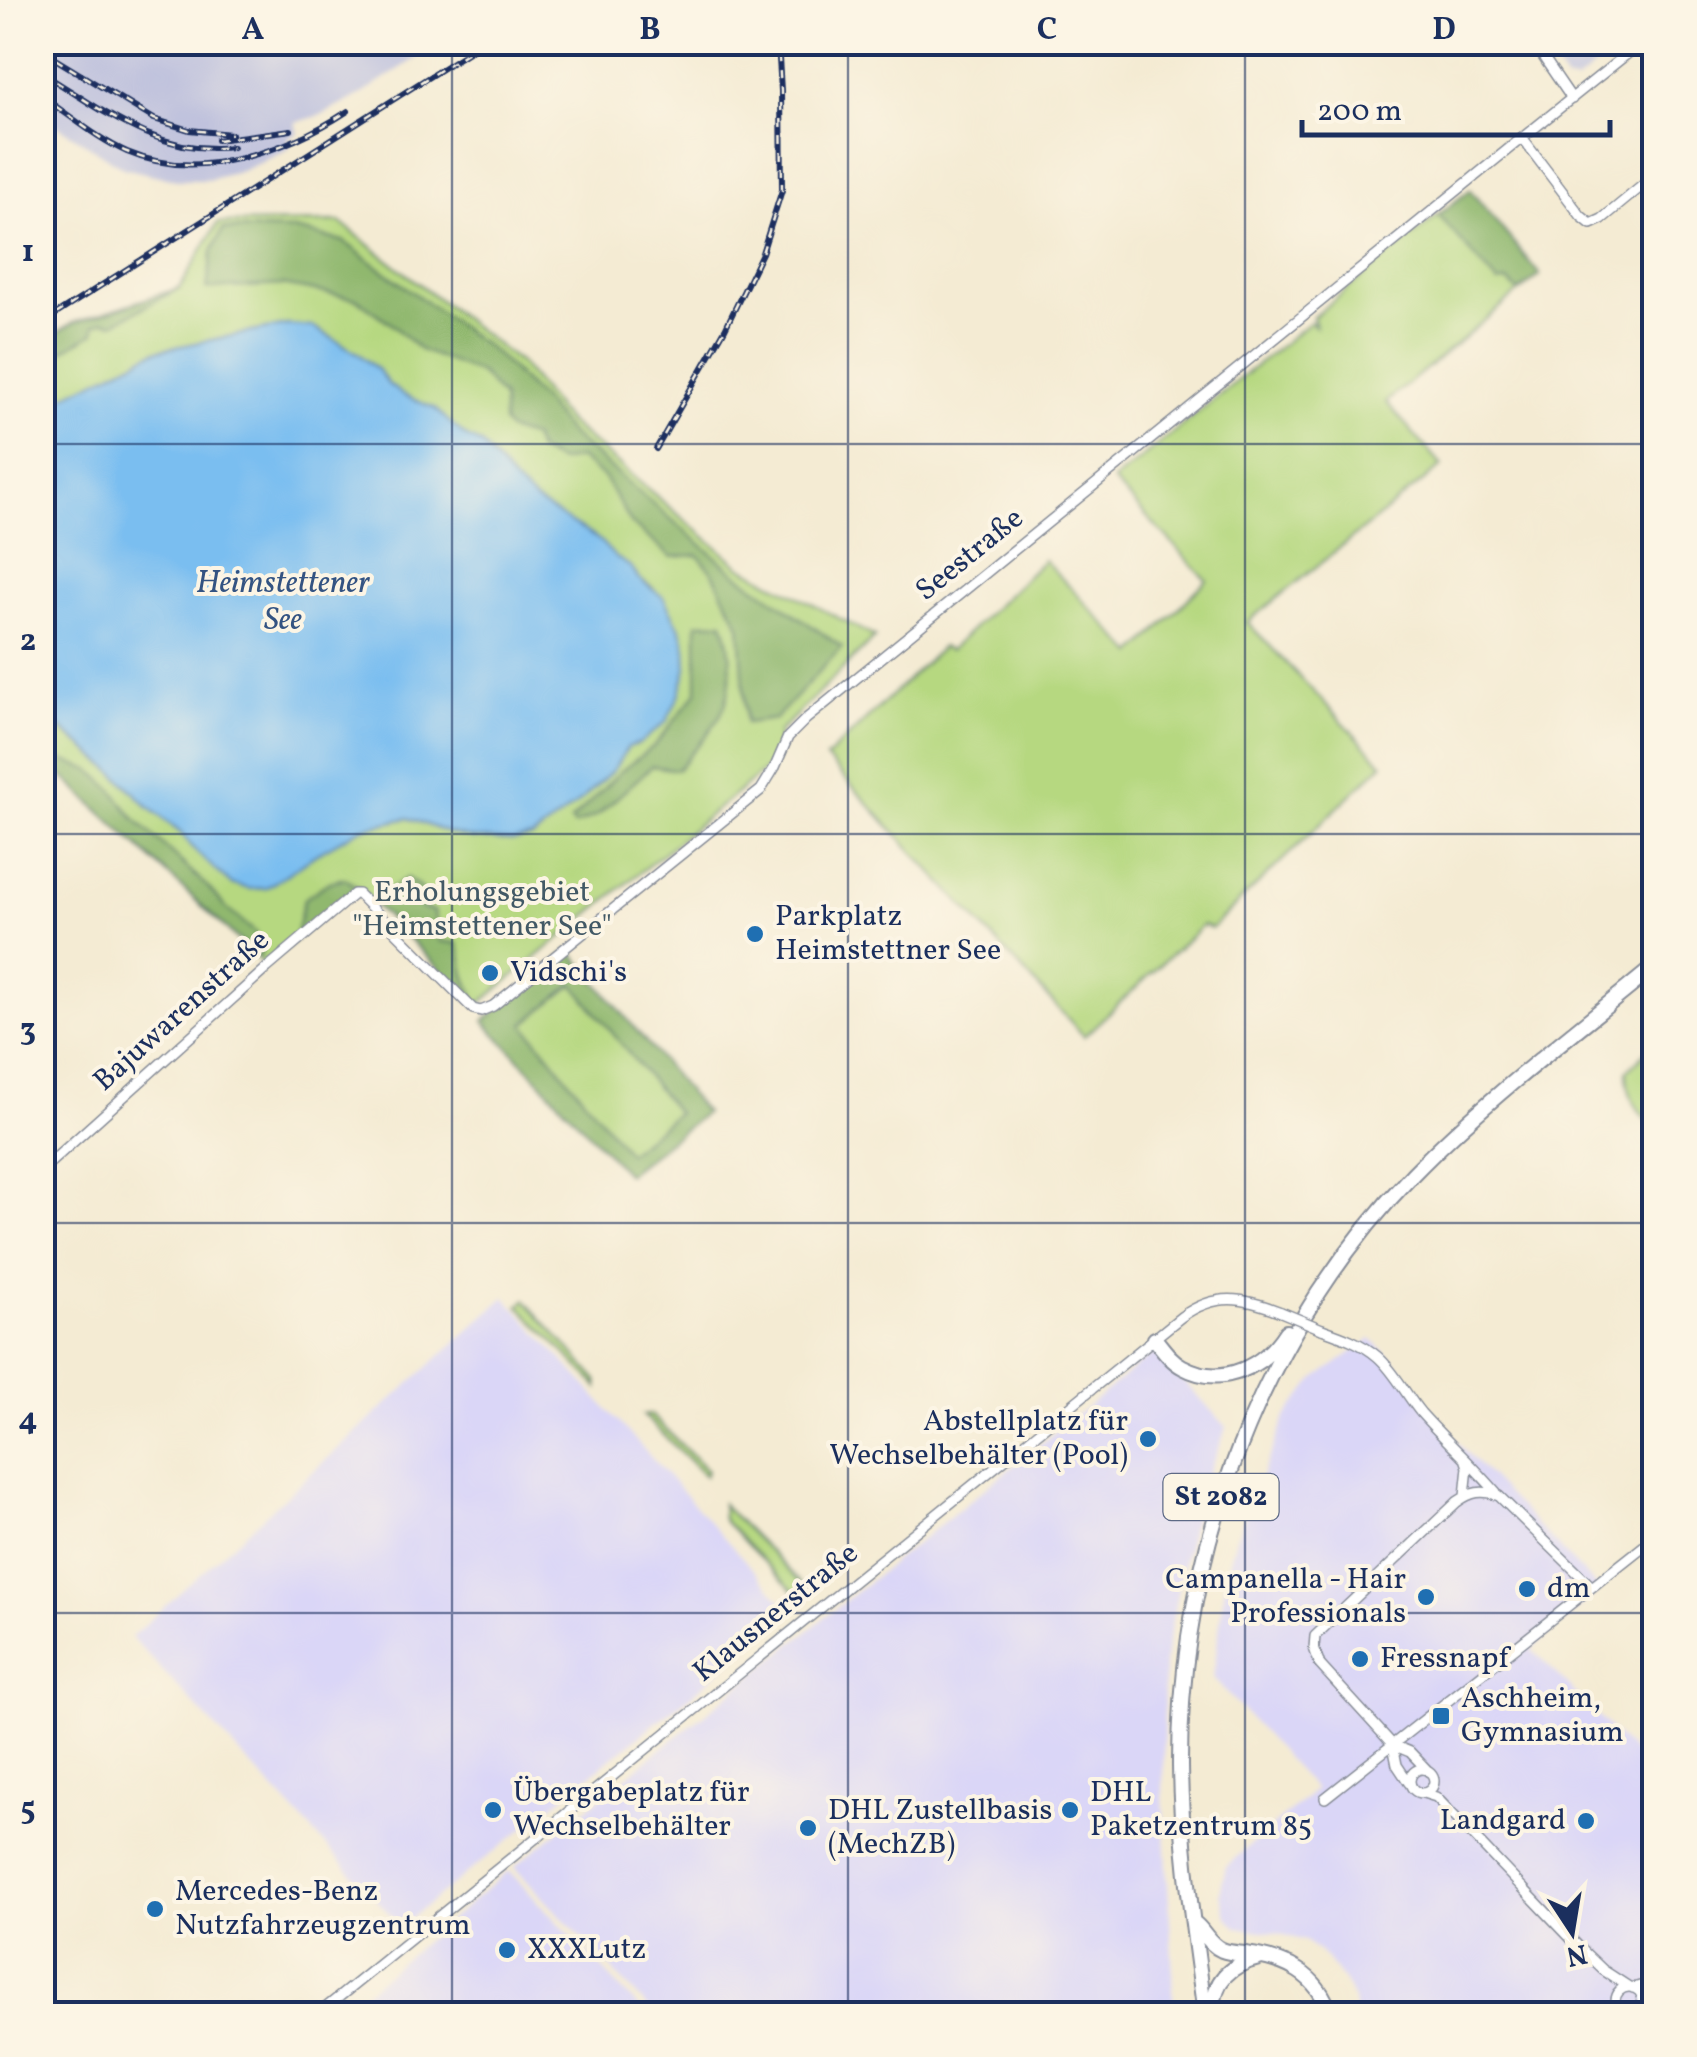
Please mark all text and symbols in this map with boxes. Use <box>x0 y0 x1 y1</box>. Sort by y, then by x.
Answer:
text: A <box>242 9 265 53</box>
text: B <box>639 9 661 53</box>
text: C <box>1037 9 1057 53</box>
text: D <box>1432 9 1456 53</box>
scale bar <box>1302 75 1610 137</box>
text: 200 m <box>1317 91 1402 133</box>
text: 1 <box>22 231 34 275</box>
street label: Seestraße <box>907 498 1033 612</box>
water label: Heimstettener See <box>196 562 371 643</box>
text: 2 <box>20 620 36 664</box>
park label: Erholungsgebiet "Heimstettener See" <box>352 872 612 948</box>
place label: Parkplatz Heimstettner See <box>775 896 1001 972</box>
street label: Bajuwarenstraße <box>85 920 279 1102</box>
marker: Parkplatz Heimstettner See <box>744 923 766 945</box>
place label: Vidschi's <box>510 952 627 994</box>
marker: Vidschi's <box>479 962 501 984</box>
text: 3 <box>20 1010 36 1054</box>
text: 4 <box>18 1399 38 1443</box>
place label: Abstellplatz für Wechselbehälter (Pool) <box>829 1401 1128 1477</box>
marker: Abstellplatz für Wechselbehälter (Pool) <box>1137 1428 1159 1450</box>
road number: St 2082 <box>1164 1474 1278 1520</box>
street label: Klausnerstraße <box>684 1533 868 1693</box>
place label: Campanella - Hair Professionals <box>1165 1559 1406 1635</box>
place label: dm <box>1547 1568 1590 1610</box>
marker: dm <box>1516 1578 1538 1600</box>
marker: Campanella - Hair Professionals <box>1415 1586 1437 1608</box>
place label: Fressnapf <box>1380 1638 1511 1680</box>
marker: Fressnapf <box>1349 1648 1371 1670</box>
place label: Aschheim, Gymnasium <box>1461 1678 1624 1754</box>
marker: Aschheim, Gymnasium <box>1430 1705 1452 1727</box>
place label: Übergabeplatz für Wechselbehälter <box>513 1772 750 1848</box>
place label: DHL Paketzentrum 85 <box>1090 1772 1312 1848</box>
text: 5 <box>20 1789 36 1833</box>
place label: DHL Zustellbasis (MechZB) <box>828 1790 1052 1866</box>
marker: Übergabeplatz für Wechselbehälter <box>482 1799 504 1821</box>
marker: DHL Paketzentrum 85 <box>1059 1799 1081 1821</box>
place label: Landgard <box>1440 1800 1566 1842</box>
marker: Landgard <box>1575 1810 1597 1832</box>
marker: DHL Zustellbasis (MechZB) <box>797 1817 819 1839</box>
place label: Mercedes-Benz Nutzfahrzeugzentrum <box>175 1871 471 1947</box>
north arrow <box>1522 1882 1622 1982</box>
marker: Mercedes-Benz Nutzfahrzeugzentrum <box>144 1898 166 1920</box>
place label: XXXLutz <box>527 1929 646 1971</box>
text: N <box>1563 1933 1591 1975</box>
marker: XXXLutz <box>496 1939 518 1961</box>

